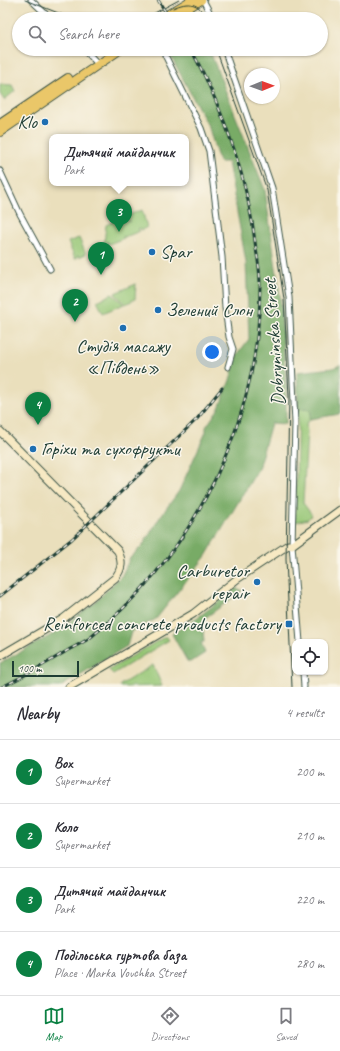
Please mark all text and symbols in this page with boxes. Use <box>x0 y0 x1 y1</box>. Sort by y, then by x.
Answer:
search box <box>12 12 328 56</box>
icon: search <box>26 23 48 45</box>
text: Search here <box>58 25 119 44</box>
north arrow <box>244 68 280 104</box>
place label: Klo <box>17 110 38 134</box>
marker: Klo <box>40 117 50 127</box>
popup <box>49 134 189 186</box>
text: Дитячий майданчик <box>63 143 175 162</box>
text: Park <box>63 162 84 178</box>
pin: 3 <box>106 199 132 232</box>
place label: Spar <box>160 240 193 264</box>
pin: 1 <box>88 242 114 275</box>
marker: Spar <box>147 247 157 257</box>
street label: Dobryninska Street <box>257 276 290 406</box>
pin: 2 <box>62 289 88 322</box>
place label: Зелений Слон <box>166 298 254 322</box>
marker: Зелений Слон <box>153 305 163 315</box>
marker: Студія масажу «Південь» <box>118 323 128 333</box>
place label: Студія масажу «Південь» <box>76 334 171 380</box>
your location <box>202 342 222 362</box>
pin: 4 <box>25 392 51 425</box>
place label: Горіхи та сухофрукти <box>41 437 182 461</box>
marker: Горіхи та сухофрукти <box>28 444 38 454</box>
place label: Carburetor repair <box>177 559 251 605</box>
marker: Carburetor repair <box>252 577 262 587</box>
place label: Reinforced concrete products factory <box>43 612 283 636</box>
marker: Reinforced concrete products factory <box>284 619 294 629</box>
map controls <box>292 639 328 675</box>
button: locate <box>292 639 328 675</box>
scale bar <box>12 659 79 678</box>
text: 100 m <box>18 661 42 675</box>
text: Nearby <box>16 703 59 724</box>
text: 4 results <box>286 705 324 721</box>
text: Box <box>54 754 72 773</box>
text: 1 <box>26 764 32 780</box>
text: 200 m <box>296 764 324 780</box>
text: Supermarket <box>54 773 109 789</box>
text: Коло <box>54 818 77 837</box>
text: 2 <box>26 828 32 844</box>
text: 210 m <box>296 828 324 844</box>
text: Supermarket <box>54 837 109 853</box>
text: Дитячий майданчик <box>54 882 165 901</box>
text: 3 <box>26 892 32 908</box>
text: 220 m <box>296 892 324 908</box>
text: Park <box>54 901 75 917</box>
text: Подільська гуртова база <box>54 946 186 965</box>
text: 4 <box>26 956 32 972</box>
text: 280 m <box>296 956 324 972</box>
text: Place · Marka Vovchka Street <box>54 965 186 981</box>
tab: Map <box>43 1005 65 1043</box>
tab: Directions <box>151 1005 189 1043</box>
tab: Saved <box>275 1005 297 1043</box>

